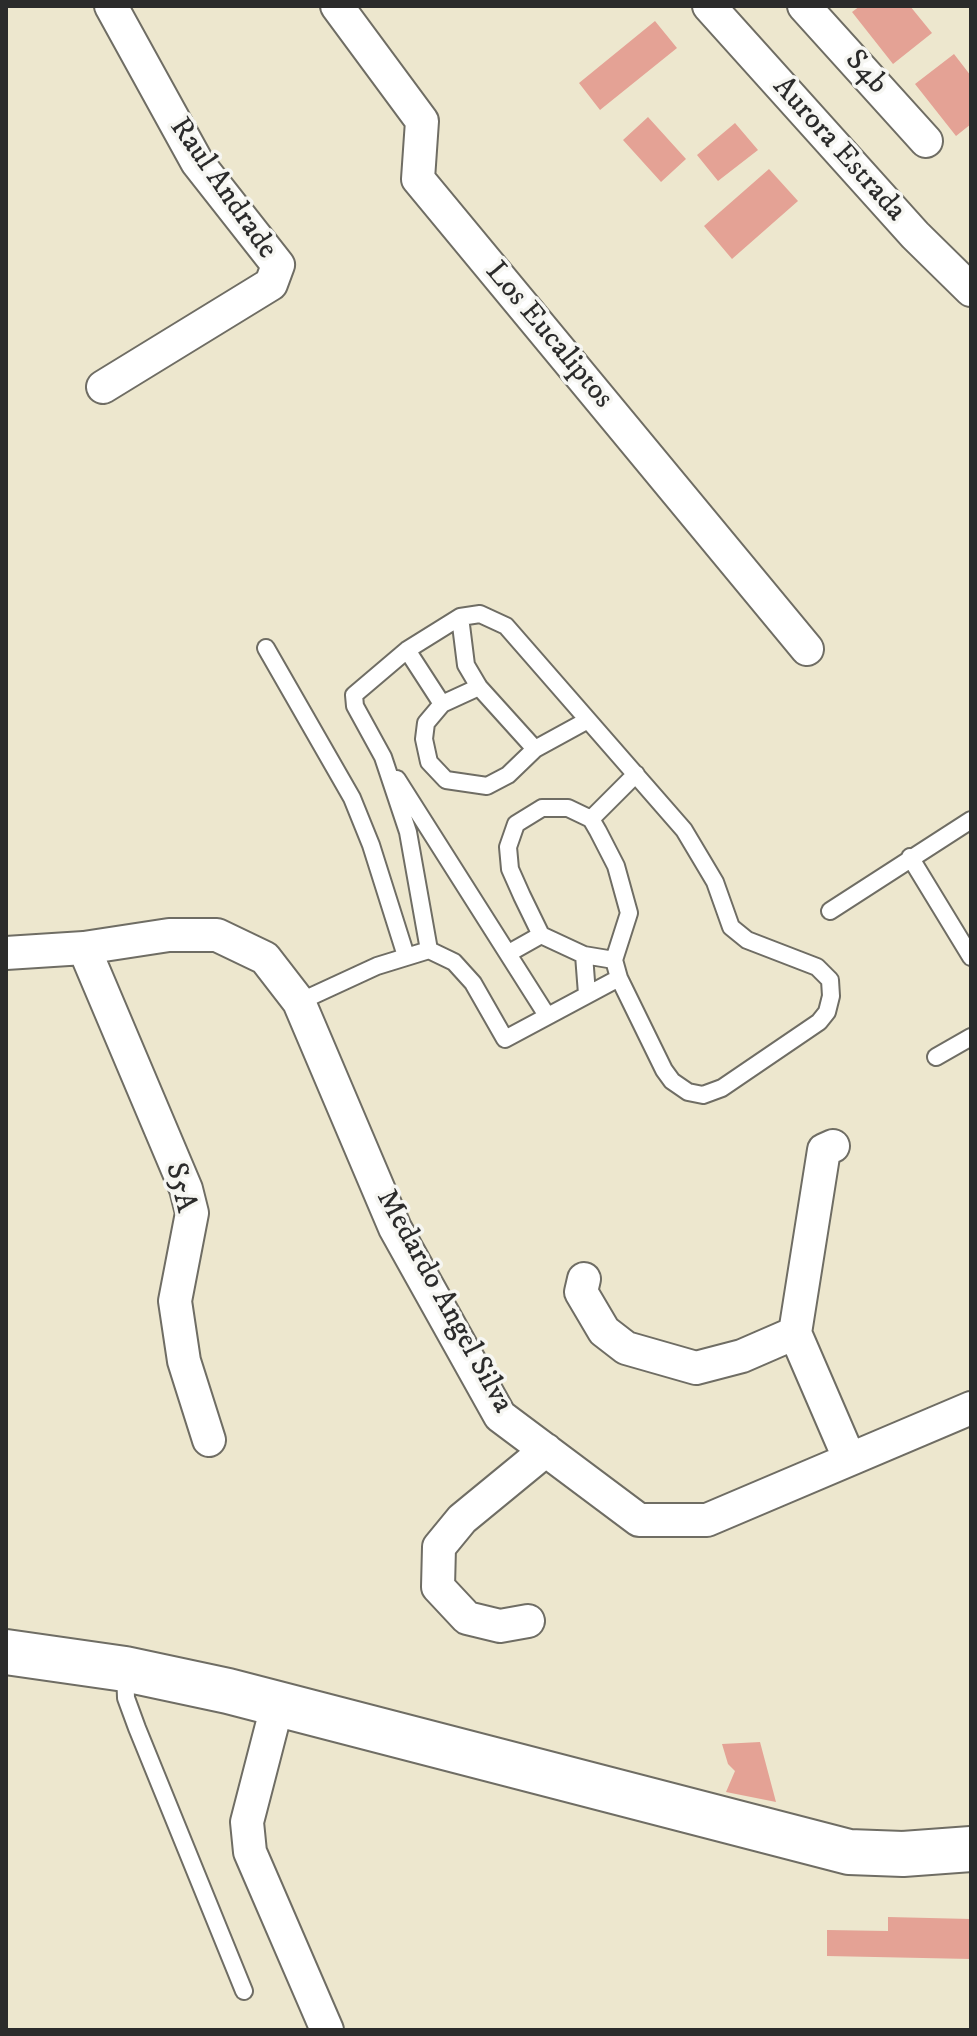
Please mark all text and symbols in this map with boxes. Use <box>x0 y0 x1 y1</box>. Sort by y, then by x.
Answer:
street label: S4b <box>836 43 894 103</box>
street label: Aurora Estrada <box>764 70 912 230</box>
street label: Raul Andrade <box>160 112 284 266</box>
street label: Los Eucaliptos <box>476 255 620 417</box>
street label: S5A <box>156 1160 202 1216</box>
street label: Medardo Angel Silva <box>367 1184 519 1420</box>

